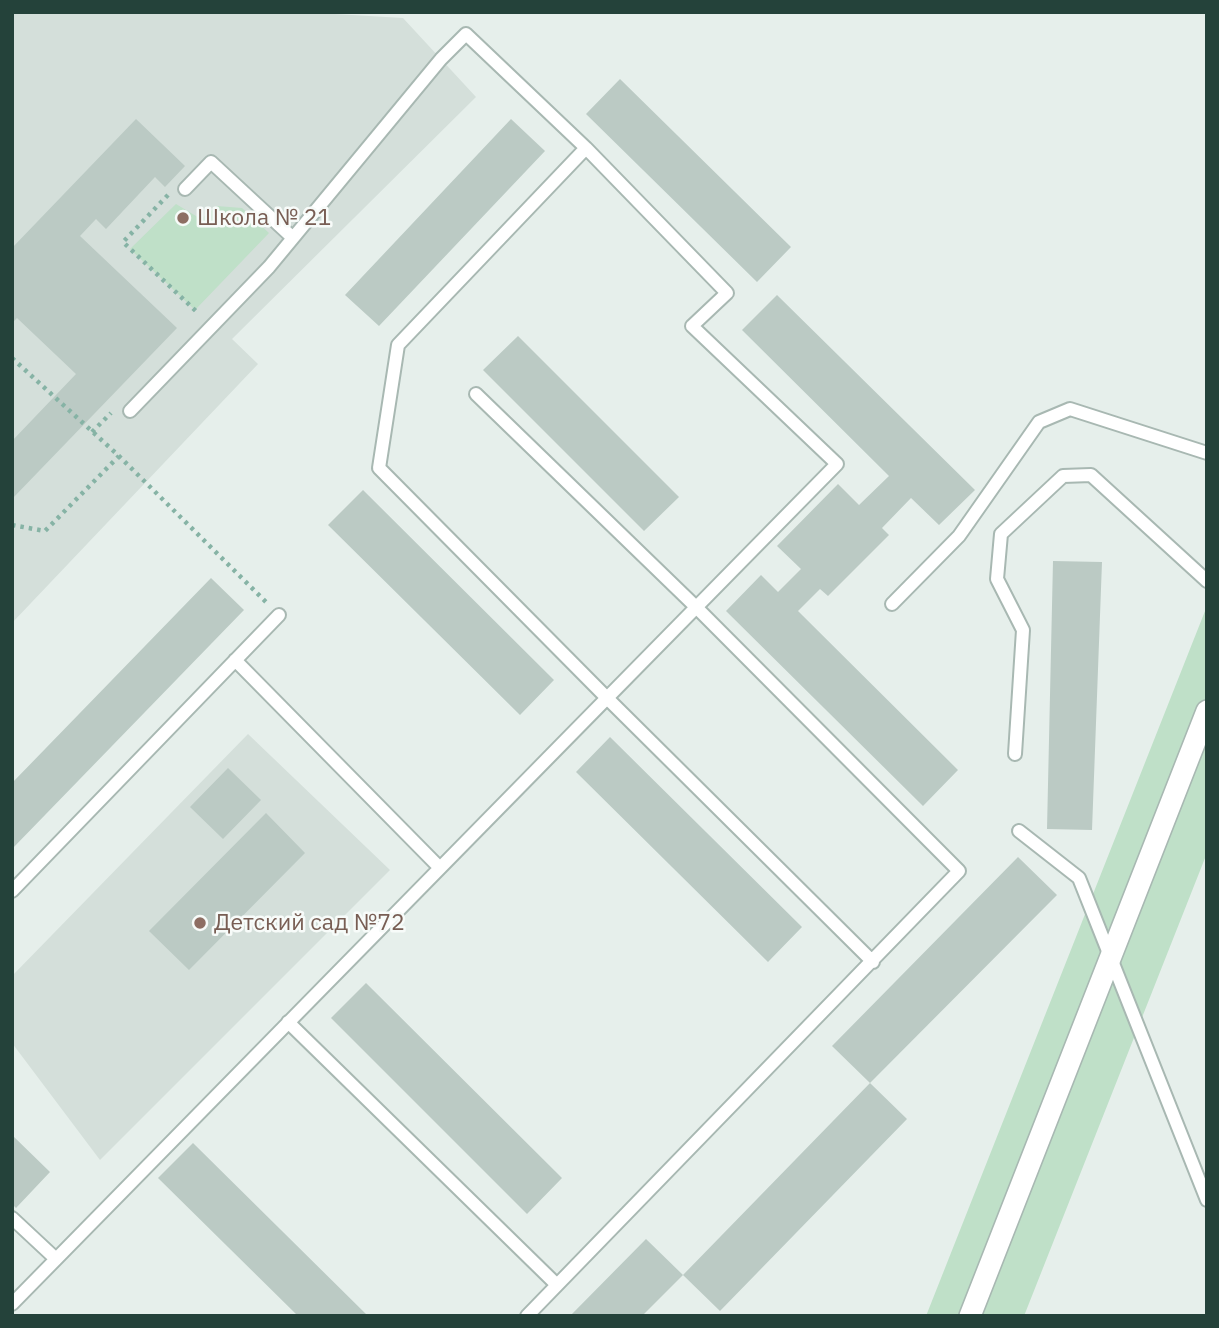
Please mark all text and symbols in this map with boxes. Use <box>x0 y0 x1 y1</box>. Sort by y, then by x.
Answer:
place label: Школа № 21 <box>197 204 331 232</box>
marker: Школа № 21 <box>175 210 191 226</box>
place label: Детский сад №72 <box>214 909 405 937</box>
marker: Детский сад №72 <box>192 915 208 931</box>

